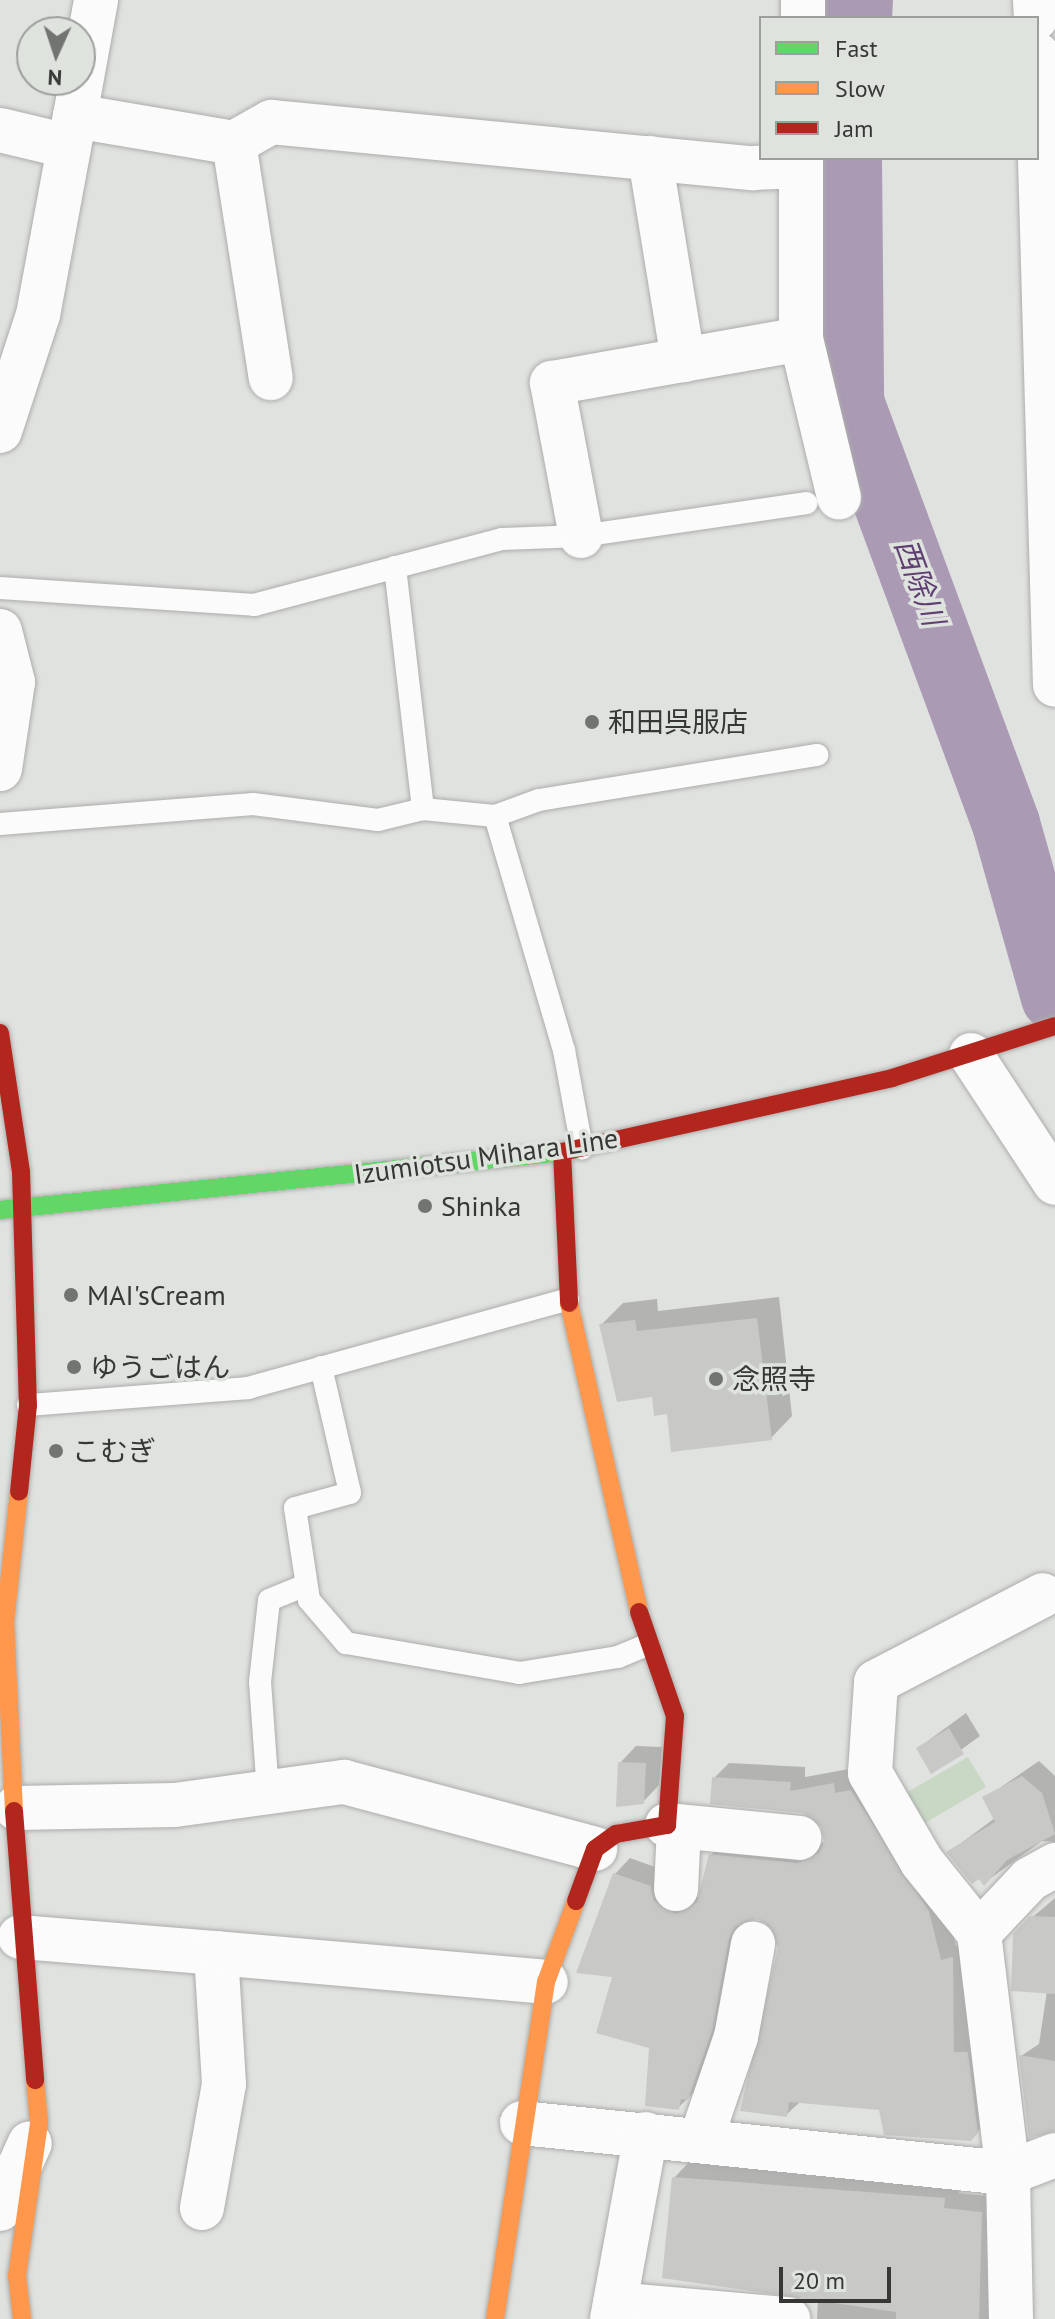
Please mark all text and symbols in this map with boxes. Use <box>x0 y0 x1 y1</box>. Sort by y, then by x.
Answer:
north arrow <box>16 16 96 96</box>
legend <box>759 16 1039 160</box>
text: Fast <box>835 33 878 64</box>
text: N <box>47 64 63 92</box>
text: Slow <box>835 73 885 104</box>
text: Jam <box>835 113 873 144</box>
water label: 西除川 <box>888 534 952 630</box>
place label: 和田呉服店 <box>608 705 748 739</box>
marker: 和田呉服店 <box>583 713 601 731</box>
street label: Izumiotsu Mihara Line <box>352 1121 620 1191</box>
place label: Shinka <box>441 1189 521 1223</box>
marker: Shinka <box>416 1197 434 1215</box>
place label: MAI'sCream <box>87 1278 226 1312</box>
marker: MAI'sCream <box>62 1286 80 1304</box>
place label: ゆうごはん <box>90 1350 230 1384</box>
marker: ゆうごはん <box>65 1358 83 1376</box>
place label: 念照寺 <box>732 1362 816 1396</box>
marker: 念照寺 <box>707 1370 725 1388</box>
place label: こむぎ <box>72 1434 156 1468</box>
marker: こむぎ <box>47 1442 65 1460</box>
scale bar <box>783 2251 895 2301</box>
text: 20 m <box>793 2265 845 2296</box>

